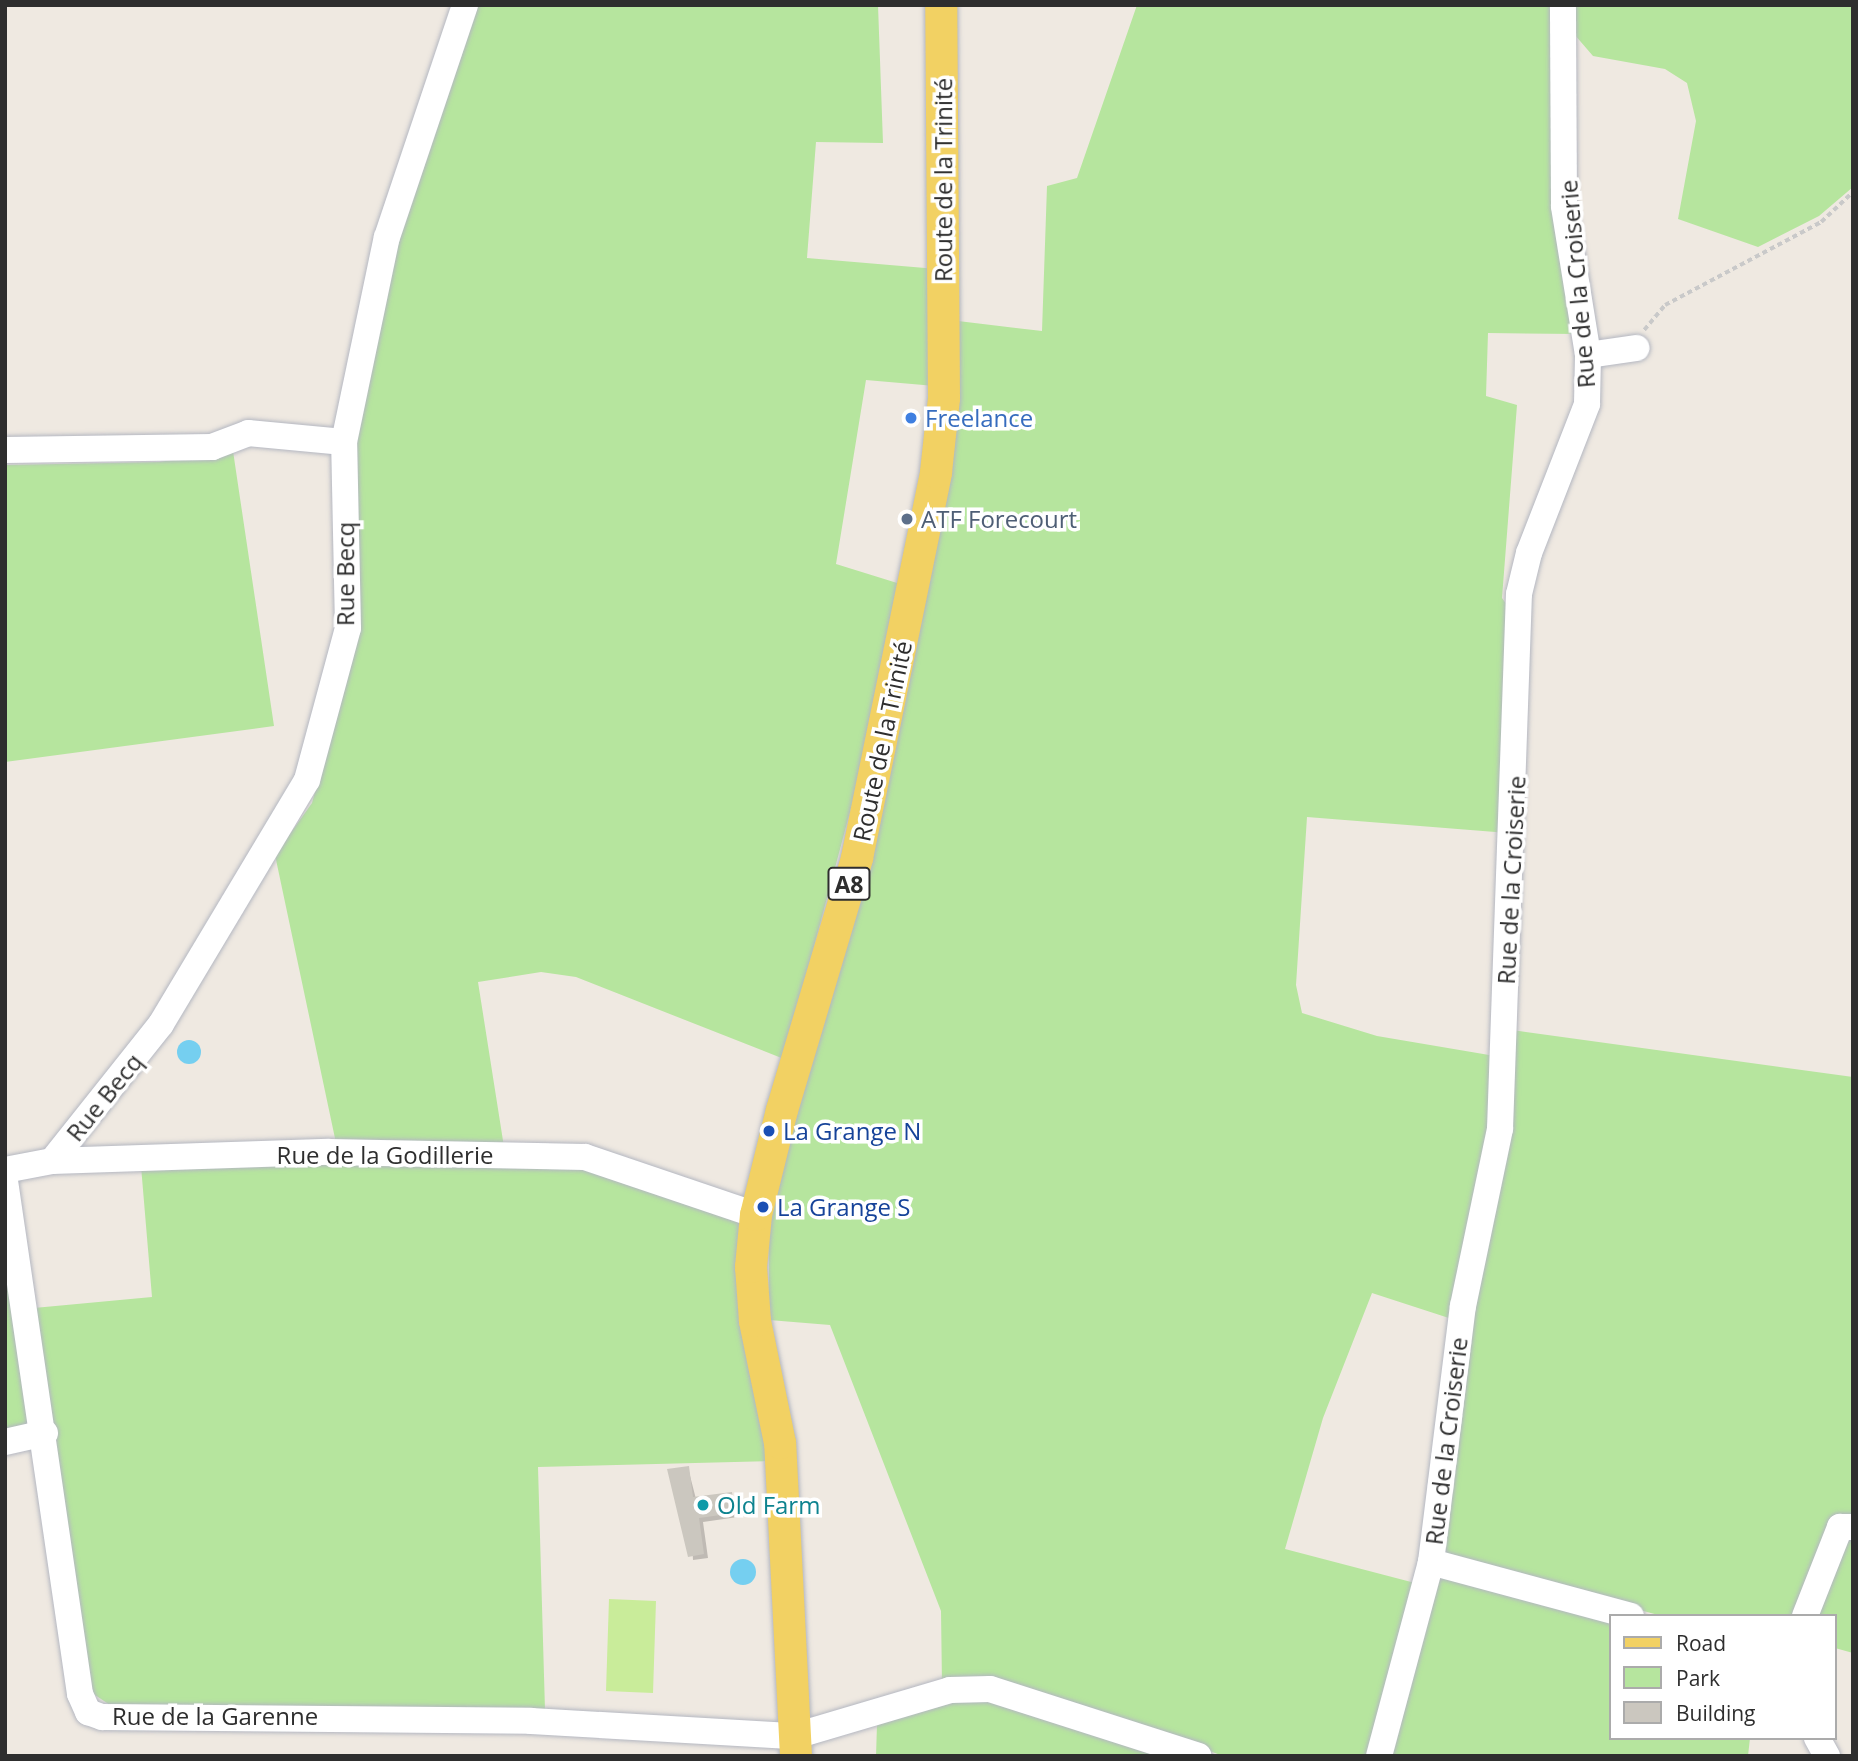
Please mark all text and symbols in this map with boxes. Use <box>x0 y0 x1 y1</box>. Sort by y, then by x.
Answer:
street label: Route de la Trinité <box>929 78 957 282</box>
street label: Rue de la Croiserie <box>1554 179 1600 389</box>
place label: Freelance <box>925 404 1033 432</box>
marker: Freelance <box>903 410 919 426</box>
place label: ATF Forecourt <box>921 505 1077 533</box>
marker: ATF Forecourt <box>899 511 915 527</box>
street label: Rue Becq <box>331 522 359 626</box>
street label: Route de la Trinité <box>847 638 917 844</box>
street label: Rue de la Croiserie <box>1491 775 1531 985</box>
road number: A8 <box>826 864 872 904</box>
street label: Rue Becq <box>60 1047 148 1147</box>
place label: La Grange N <box>783 1117 921 1145</box>
marker: La Grange N <box>761 1123 777 1139</box>
street label: Rue de la Godillerie <box>277 1141 493 1169</box>
place label: La Grange S <box>777 1193 910 1221</box>
marker: La Grange S <box>755 1199 771 1215</box>
street label: Rue de la Croiserie <box>1419 1336 1473 1546</box>
place label: Old Farm <box>717 1491 820 1519</box>
marker: Old Farm <box>695 1497 711 1513</box>
legend <box>1610 1614 1837 1740</box>
text: Road <box>1676 1629 1726 1657</box>
text: Park <box>1676 1664 1720 1692</box>
text: Building <box>1676 1699 1755 1727</box>
street label: Rue de la Garenne <box>112 1702 318 1730</box>

